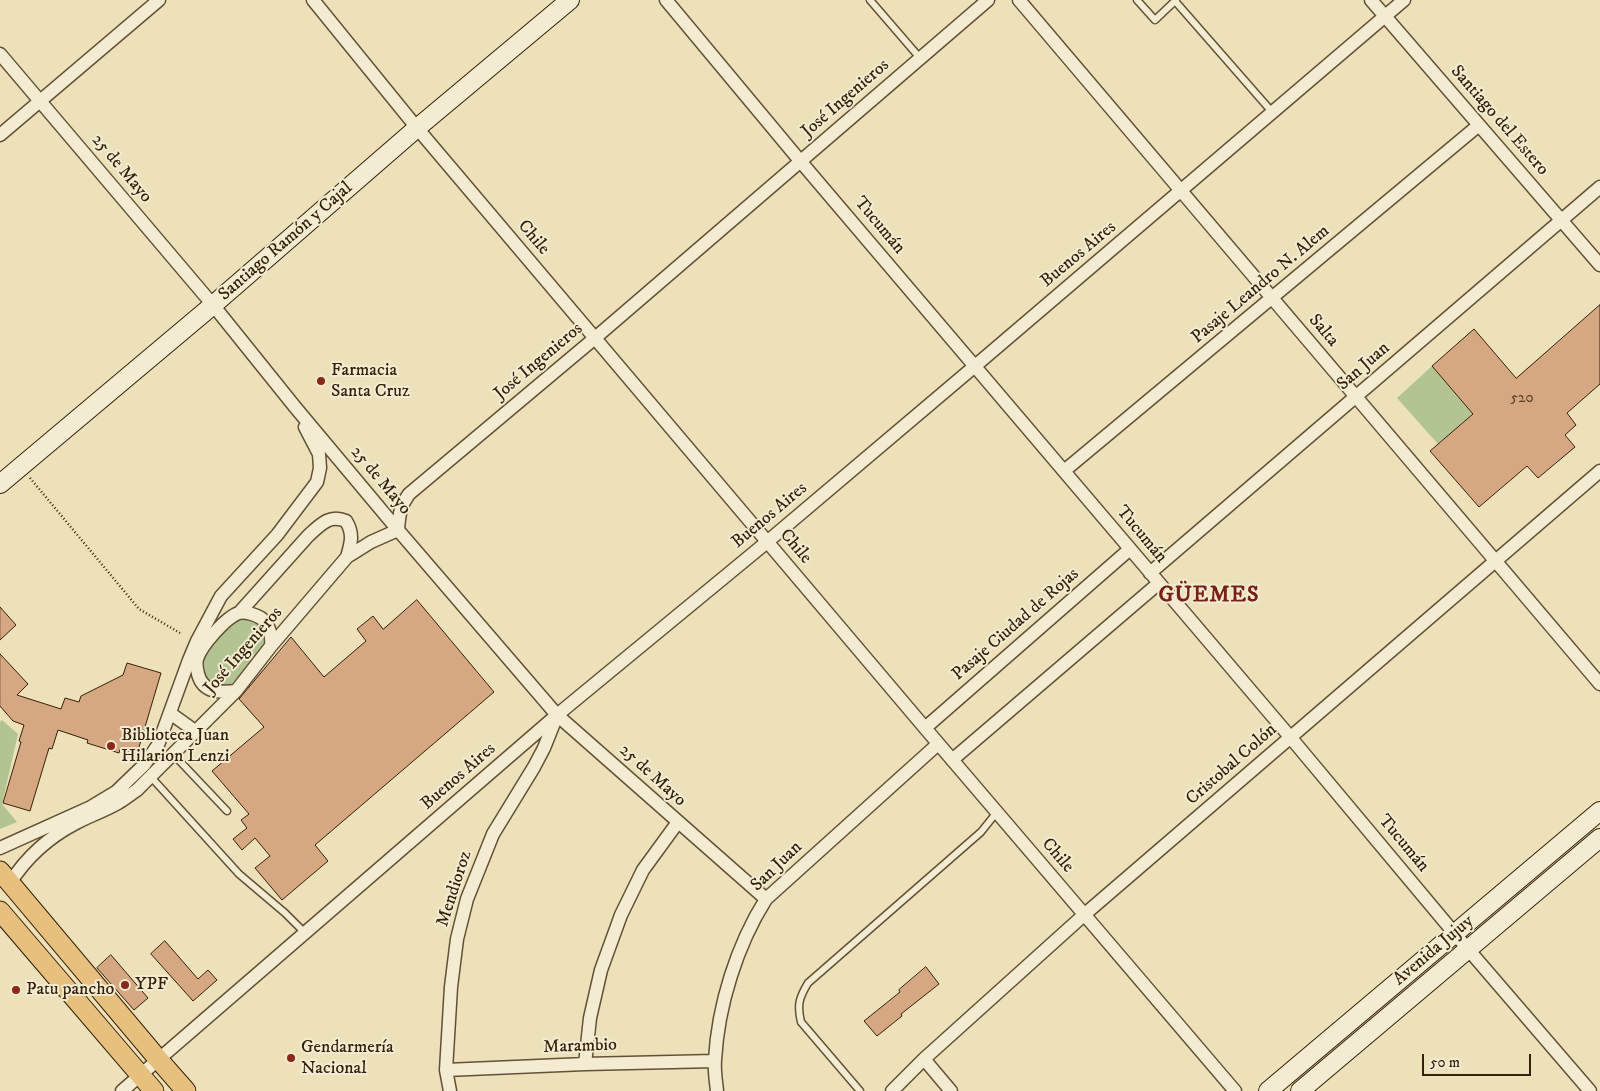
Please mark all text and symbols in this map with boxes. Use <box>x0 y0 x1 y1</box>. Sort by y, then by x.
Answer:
street label: José Ingenieros <box>798 55 894 143</box>
street label: Santiago del Estero <box>1445 61 1553 181</box>
street label: 25 de Mayo <box>86 130 156 208</box>
street label: Santiago Ramón y Cajal <box>215 178 357 306</box>
street label: Tucumán <box>849 193 909 259</box>
street label: Chile <box>512 216 554 260</box>
street label: Buenos Aires <box>1037 217 1121 293</box>
street label: Pasaje Leandro N. Alem <box>1188 221 1334 349</box>
street label: Salta <box>1303 310 1343 352</box>
street label: José Ingenieros <box>490 319 588 405</box>
street label: San Juan <box>1333 338 1395 396</box>
place label: Farmacia Santa Cruz <box>331 360 410 402</box>
marker: Farmacia Santa Cruz <box>315 375 327 387</box>
house number: 520 <box>1511 390 1533 408</box>
street label: 25 de Mayo <box>345 442 415 520</box>
street label: Buenos Aires <box>728 478 812 554</box>
street label: Tucumán <box>1111 502 1171 568</box>
street label: Chile <box>774 525 816 569</box>
street label: Pasaje Ciudad de Rojas <box>948 564 1084 686</box>
district label: GÜEMES <box>1158 583 1260 609</box>
street label: José Ingenieros <box>200 603 288 699</box>
street label: Cristobal Colón <box>1182 720 1282 810</box>
place label: Biblioteca Juan Hilarion Lenzi <box>121 725 229 768</box>
street label: Buenos Aires <box>417 739 501 815</box>
marker: Biblioteca Juan Hilarion Lenzi <box>105 740 117 752</box>
street label: 25 de Mayo <box>614 740 690 812</box>
street label: Tucumán <box>1373 811 1433 877</box>
street label: Chile <box>1036 834 1078 878</box>
street label: San Juan <box>747 837 807 897</box>
street label: Mendioroz <box>433 848 477 930</box>
street label: Avenida Jujuy <box>1389 911 1479 991</box>
place label: YPF <box>135 974 168 996</box>
place label: Patu pancho <box>26 979 114 1001</box>
marker: YPF <box>119 979 131 991</box>
marker: Patu pancho <box>10 984 22 996</box>
street label: Marambio <box>543 1035 617 1059</box>
place label: Gendarmería Nacional <box>301 1037 394 1080</box>
scale bar <box>1425 1044 1534 1076</box>
marker: Gendarmería Nacional <box>285 1052 297 1064</box>
text: 50 m <box>1430 1053 1460 1072</box>

